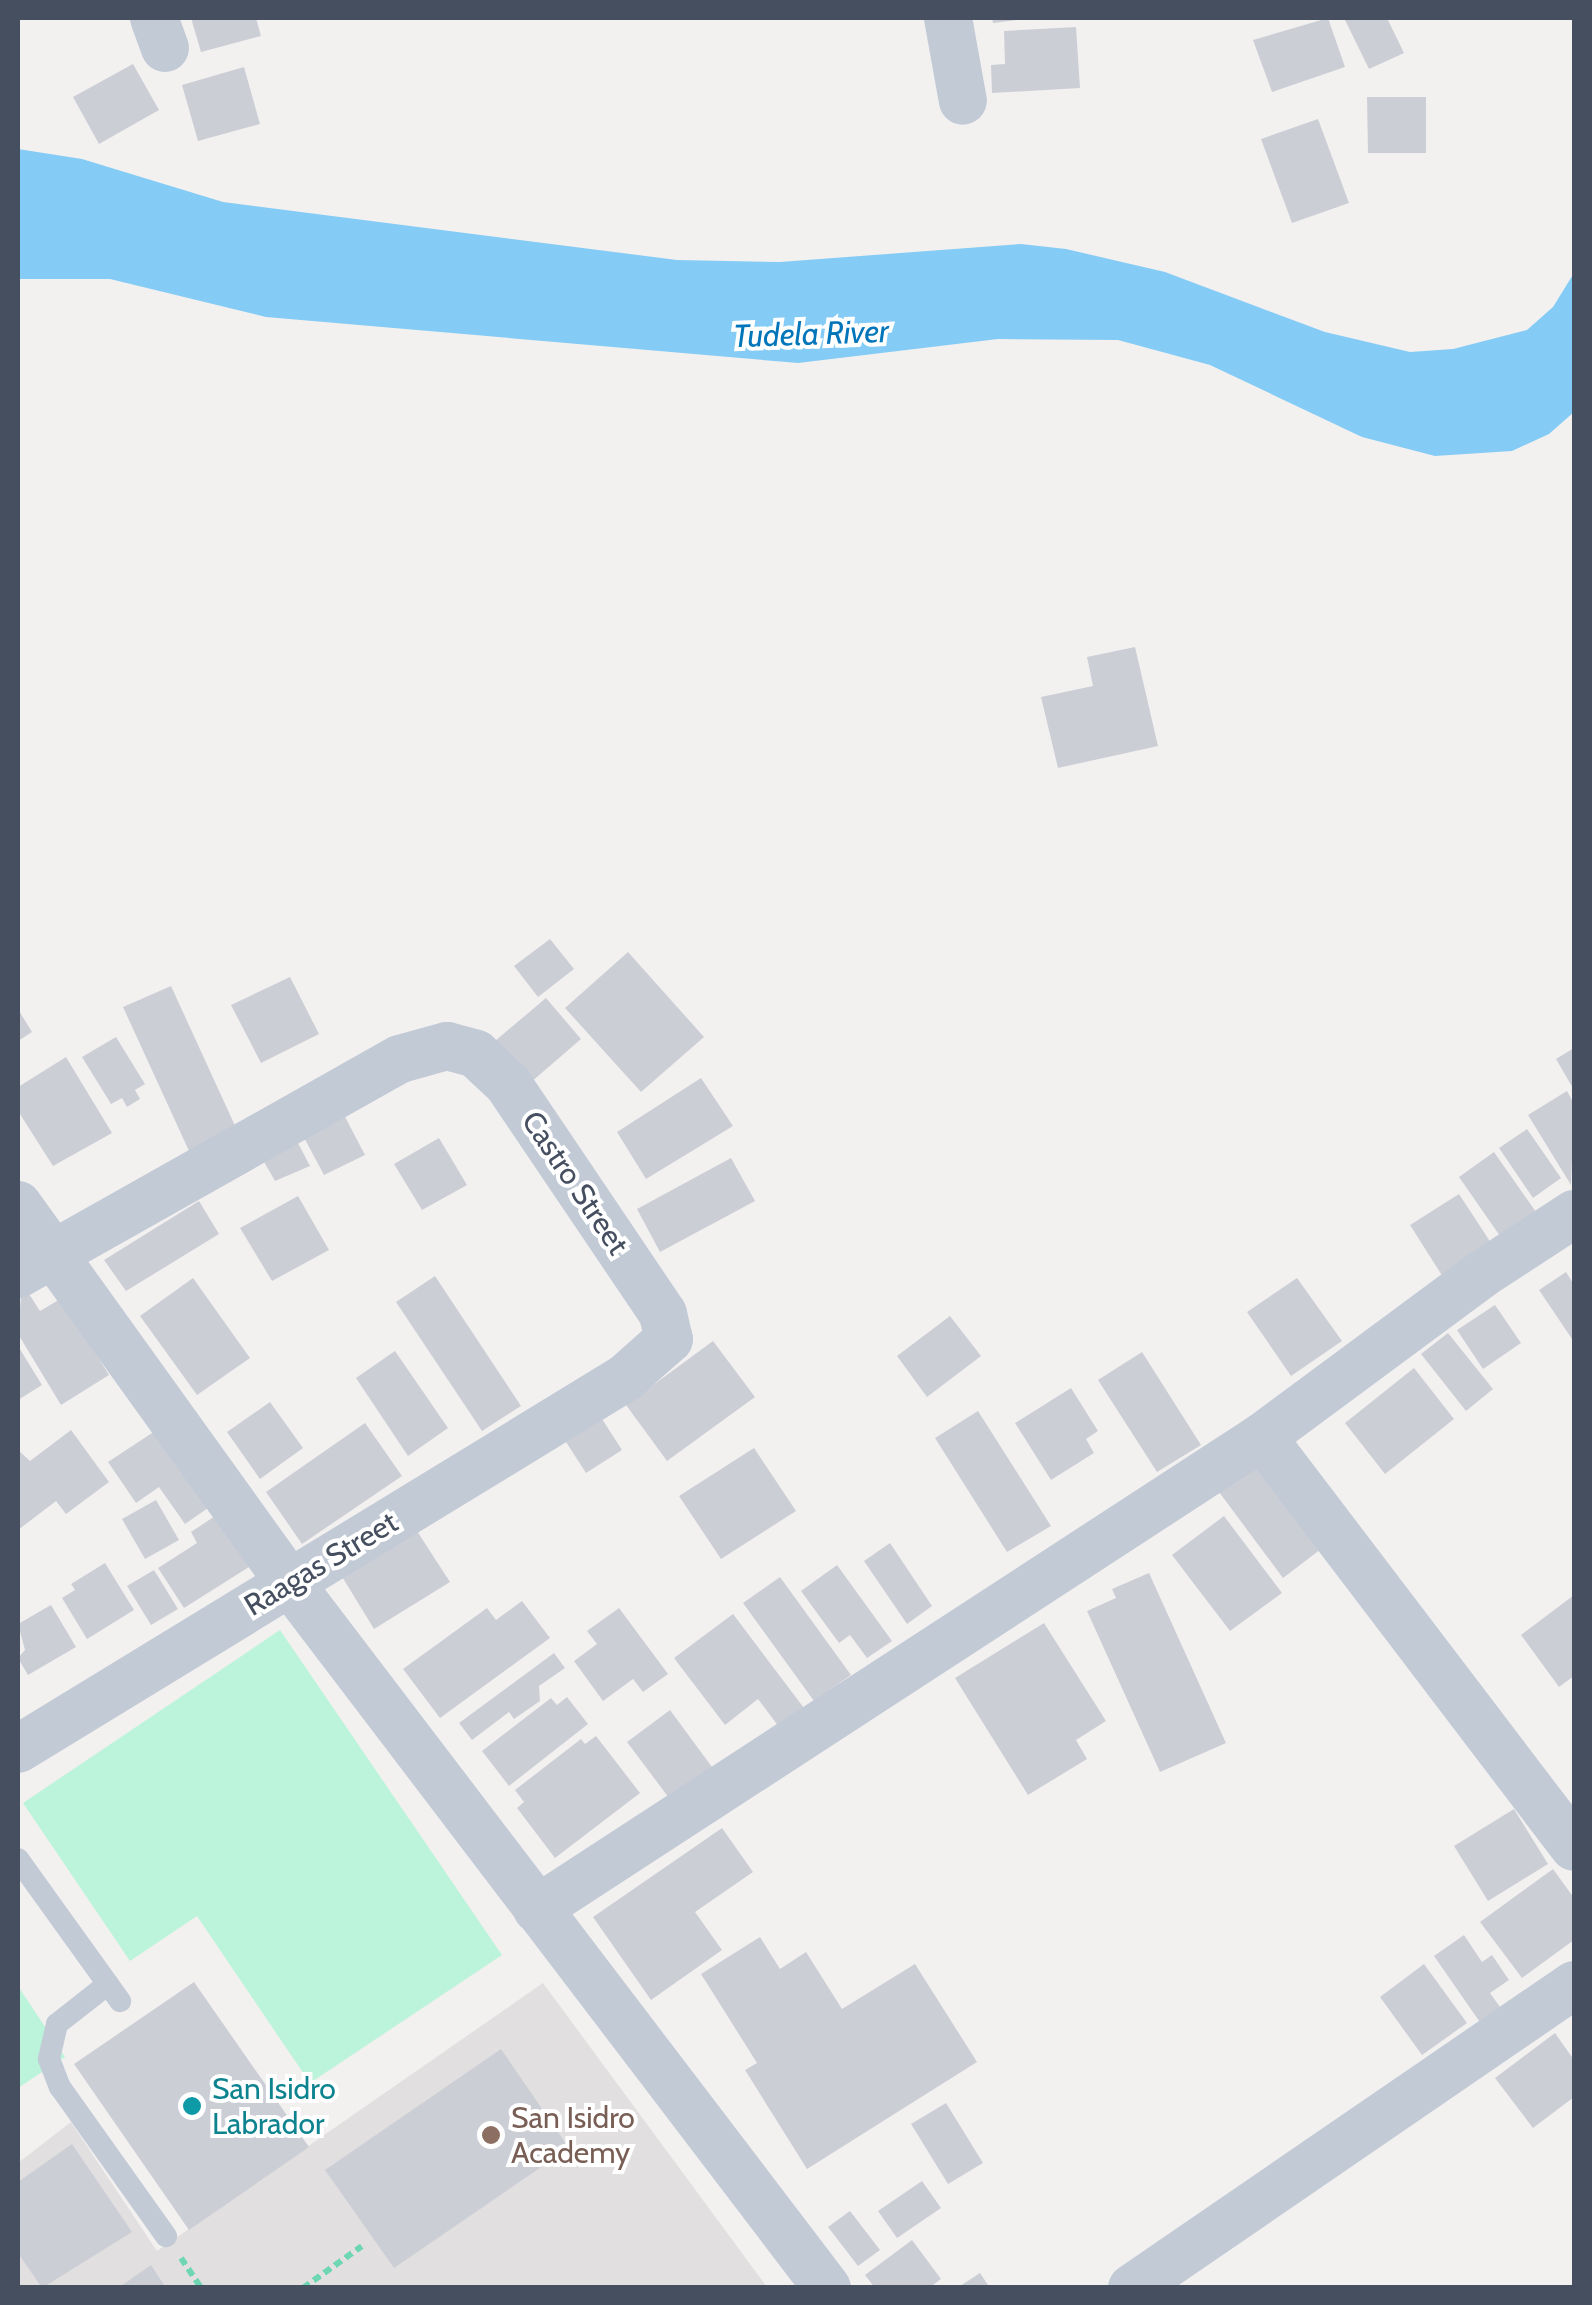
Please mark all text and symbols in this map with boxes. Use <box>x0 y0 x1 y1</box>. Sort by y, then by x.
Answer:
water label: Tudela River <box>733 312 889 356</box>
street label: Castro Street <box>514 1105 636 1261</box>
street label: Raagas Street <box>238 1504 404 1624</box>
place label: San Isidro Labrador <box>212 2071 336 2142</box>
marker: San Isidro Labrador <box>181 2095 203 2117</box>
place label: San Isidro Academy <box>511 2100 635 2170</box>
marker: San Isidro Academy <box>480 2124 502 2146</box>

